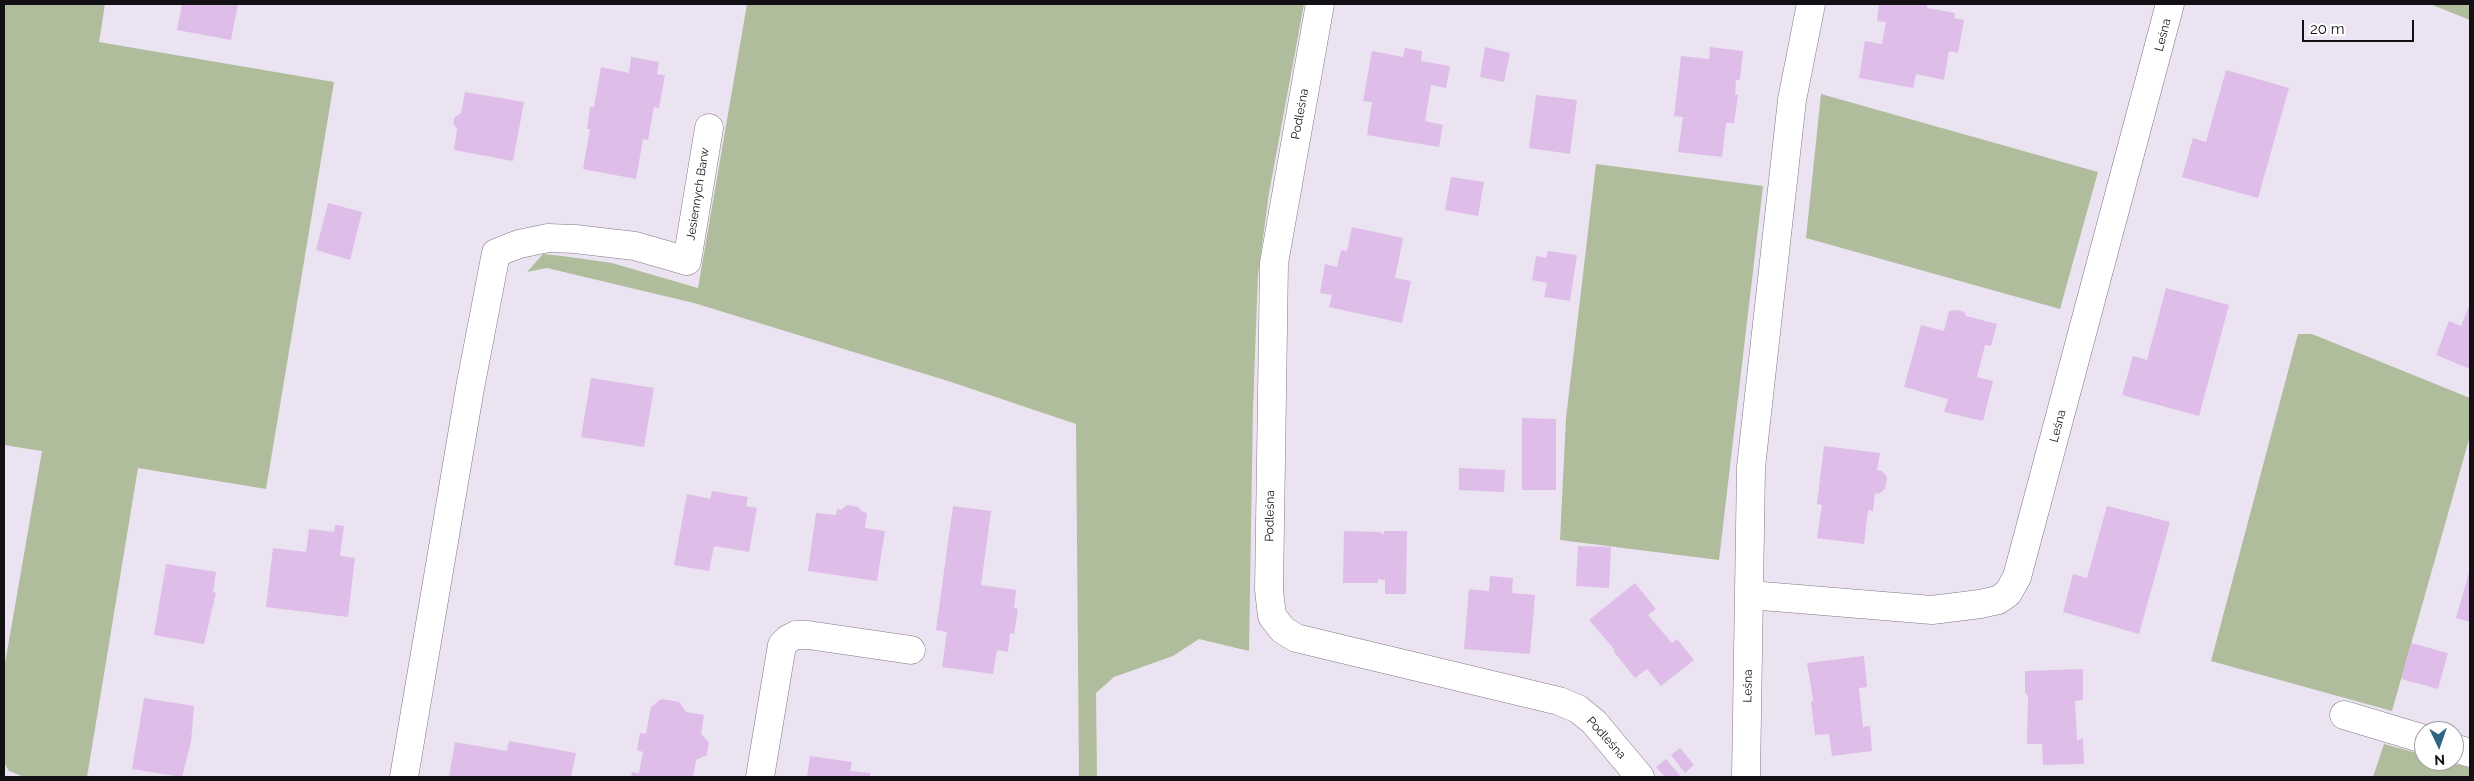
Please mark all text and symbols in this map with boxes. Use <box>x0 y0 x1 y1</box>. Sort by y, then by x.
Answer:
scale bar <box>2304 10 2416 42</box>
street label: Leśna <box>2152 17 2174 53</box>
text: 20 m <box>2310 20 2345 38</box>
street label: Podleśna <box>1288 87 1312 141</box>
street label: Jesiennych Barw <box>684 147 712 241</box>
street label: Leśna <box>2047 408 2069 444</box>
street label: Podleśna <box>1262 490 1278 542</box>
street label: Leśna <box>1741 669 1755 703</box>
street label: Podleśna <box>1583 714 1629 762</box>
north arrow <box>2414 721 2464 771</box>
text: N <box>2434 752 2445 768</box>

